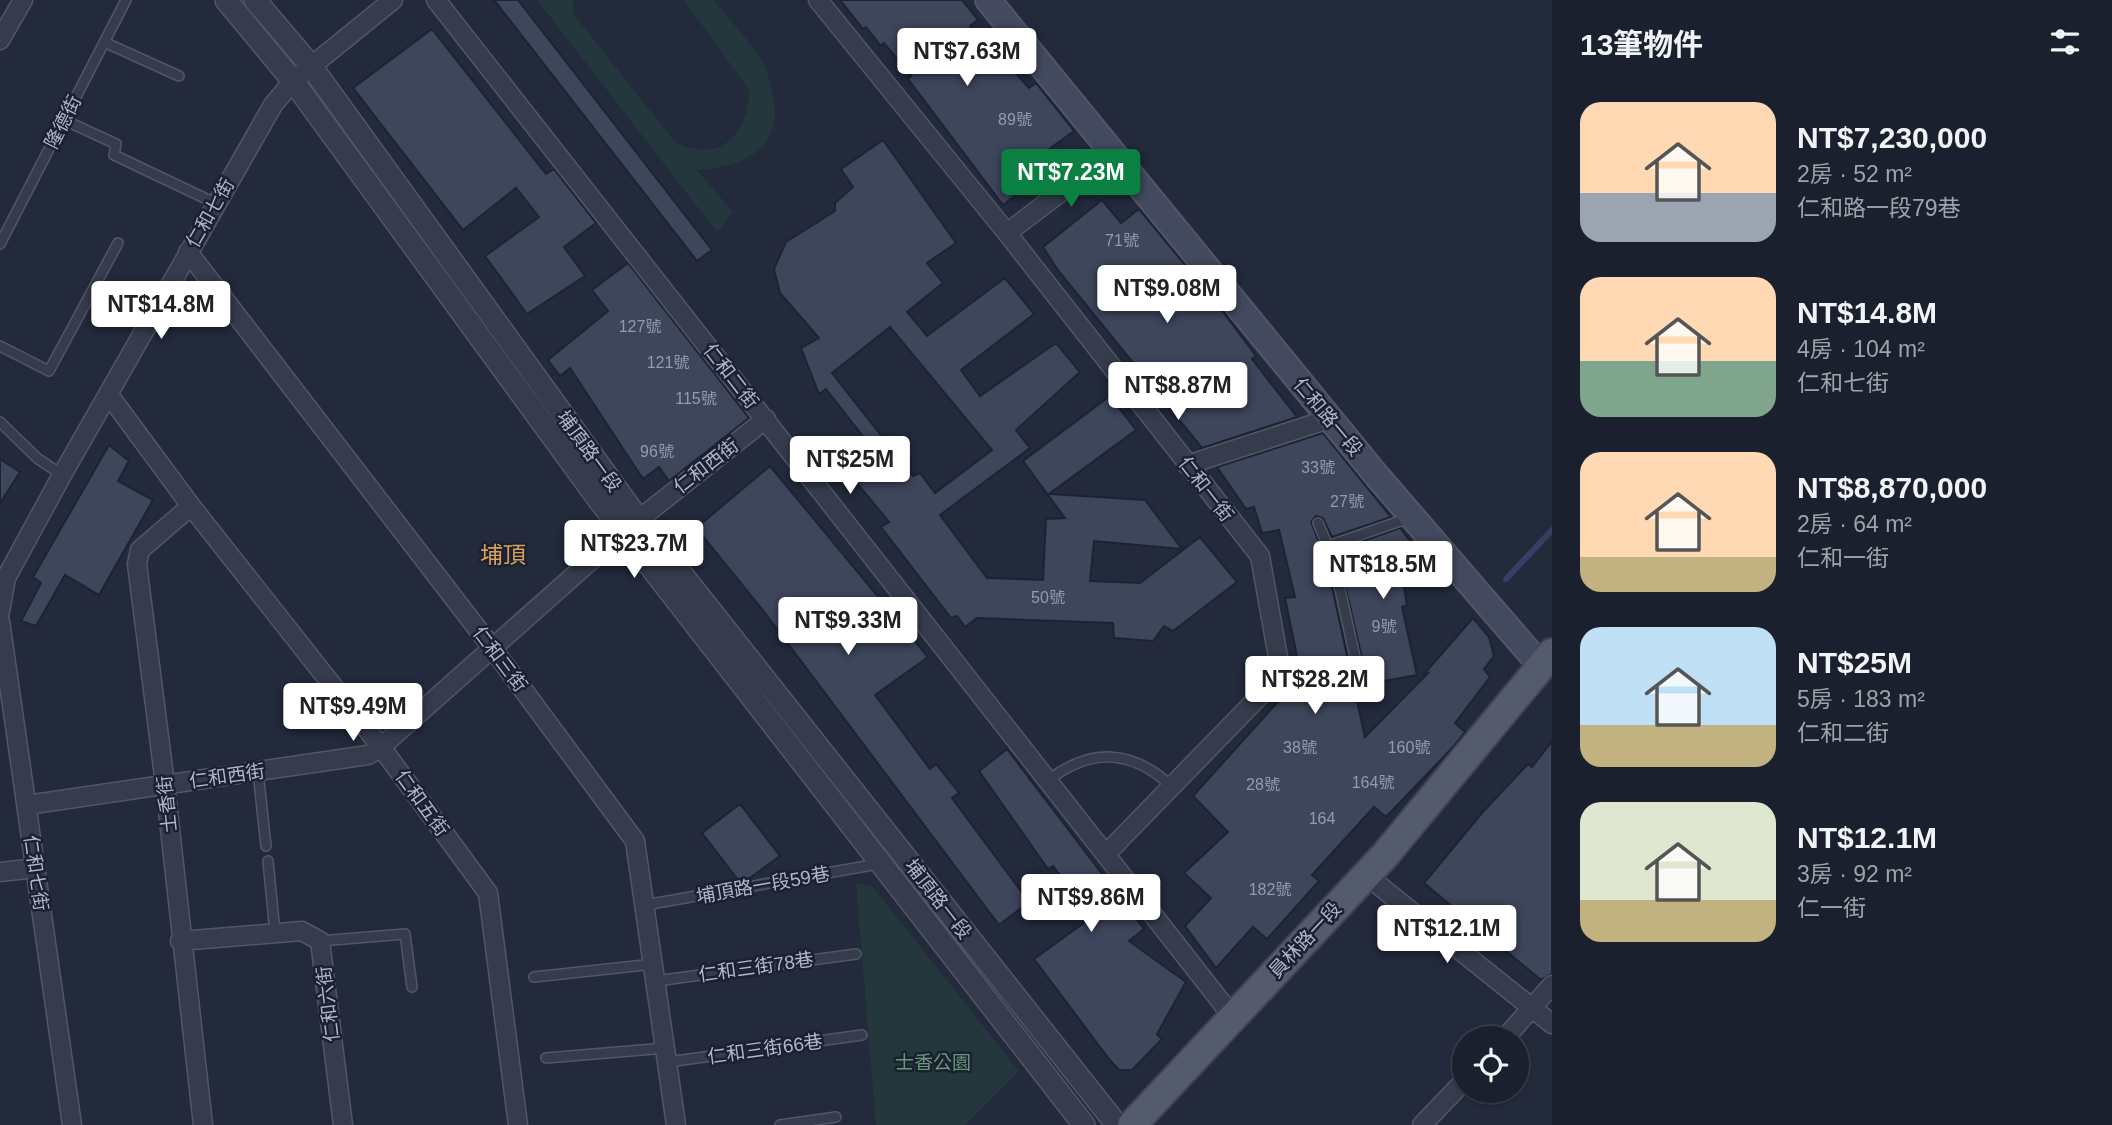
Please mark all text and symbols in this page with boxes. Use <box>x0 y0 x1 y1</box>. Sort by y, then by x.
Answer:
icon: filters <box>2046 23 2084 61</box>
pin: NT$7.63M <box>895 28 1039 88</box>
text: 13筆物件 <box>1580 28 1703 61</box>
text: NT$7.63M <box>913 38 1021 64</box>
street label: 隆德街 <box>41 92 85 152</box>
house number: 89號 <box>998 111 1032 128</box>
text: NT$7,230,000 <box>1797 121 1987 154</box>
icon: home <box>1636 130 1720 214</box>
pin: NT$7.23M <box>999 150 1143 209</box>
text: NT$7.23M <box>1017 159 1125 185</box>
text: 2房 · 52 m² <box>1797 161 1912 187</box>
street label: 仁和七街 <box>182 175 238 251</box>
text: 仁和路一段79巷 <box>1797 195 1961 221</box>
house number: 71號 <box>1105 232 1139 249</box>
pin: NT$9.08M <box>1095 266 1239 325</box>
text: NT$9.08M <box>1113 275 1221 301</box>
pin: NT$14.8M <box>89 282 233 341</box>
text: NT$14.8M <box>107 291 215 317</box>
text: NT$14.8M <box>1797 296 1937 329</box>
icon: home <box>1636 305 1720 389</box>
house number: 127號 <box>619 318 661 335</box>
text: 4房 · 104 m² <box>1797 336 1925 362</box>
street label: 仁和二街 <box>699 340 763 412</box>
house number: 121號 <box>647 354 689 371</box>
pin: NT$8.87M <box>1106 362 1250 422</box>
text: 仁和七街 <box>1797 370 1889 396</box>
text: NT$8.87M <box>1124 372 1232 398</box>
street label: 仁和路一段 <box>1289 374 1367 460</box>
house number: 115號 <box>675 390 717 407</box>
street label: 埔頂路一段 <box>553 406 625 496</box>
street label: 仁和西街 <box>670 434 742 498</box>
pin: NT$25M <box>793 436 907 496</box>
house number: 96號 <box>640 443 674 460</box>
text: NT$25M <box>806 446 894 472</box>
street label: 仁和一街 <box>1174 453 1238 525</box>
house number: 33號 <box>1301 459 1335 476</box>
text: NT$8,870,000 <box>1797 471 1987 504</box>
icon: home <box>1636 480 1720 564</box>
house number: 27號 <box>1330 493 1364 510</box>
text: 2房 · 64 m² <box>1797 511 1912 537</box>
pin: NT$23.7M <box>562 520 706 580</box>
text: NT$23.7M <box>580 530 688 556</box>
district label: 埔頂 <box>480 542 526 568</box>
pin: NT$18.5M <box>1311 542 1455 601</box>
text: 仁和一街 <box>1797 545 1889 571</box>
text: NT$18.5M <box>1329 551 1437 577</box>
house number: 50號 <box>1031 589 1065 606</box>
pin: NT$9.33M <box>776 598 920 657</box>
text: NT$9.33M <box>794 607 902 633</box>
house number: 9號 <box>1372 618 1396 635</box>
street label: 仁和三街 <box>469 622 531 696</box>
text: NT$25M <box>1797 646 1912 679</box>
icon: home <box>1636 655 1720 739</box>
pin: NT$28.2M <box>1243 656 1387 716</box>
text: NT$28.2M <box>1261 666 1369 692</box>
pin: NT$9.49M <box>281 684 425 743</box>
text: 5房 · 183 m² <box>1797 686 1925 712</box>
text: NT$9.49M <box>299 693 407 719</box>
text: 仁和二街 <box>1797 720 1889 746</box>
house number: 38號 <box>1283 739 1317 756</box>
house number: 160號 <box>1388 739 1430 756</box>
street label: 仁和西街 <box>188 760 266 792</box>
street label: 仁和五街 <box>391 766 453 840</box>
house number: 164號 <box>1352 774 1394 791</box>
street label: 士香街 <box>154 775 180 833</box>
house number: 28號 <box>1246 776 1280 793</box>
house number: 164 <box>1309 810 1335 827</box>
text: NT$12.1M <box>1797 821 1937 854</box>
icon: home <box>1636 830 1720 914</box>
street label: 仁和七街 <box>20 834 52 912</box>
street label: 埔頂路一段 <box>900 855 976 943</box>
text: 3房 · 92 m² <box>1797 861 1912 887</box>
street label: 埔頂路一段59巷 <box>695 863 831 907</box>
pin: NT$9.86M <box>1019 874 1163 934</box>
house number: 182號 <box>1249 881 1291 898</box>
text: NT$9.86M <box>1037 884 1145 910</box>
text: 仁一街 <box>1797 895 1866 921</box>
street label: 員林路一段 <box>1265 898 1345 982</box>
pin: NT$12.1M <box>1375 906 1519 965</box>
text: NT$12.1M <box>1393 915 1501 941</box>
street label: 仁和三街78巷 <box>697 949 815 985</box>
street label: 仁和六街 <box>313 965 343 1043</box>
map controls <box>1452 1026 1529 1103</box>
button: locate <box>1452 1026 1529 1103</box>
street label: 仁和三街66巷 <box>706 1031 824 1067</box>
park label: 士香公園 <box>895 1052 971 1073</box>

